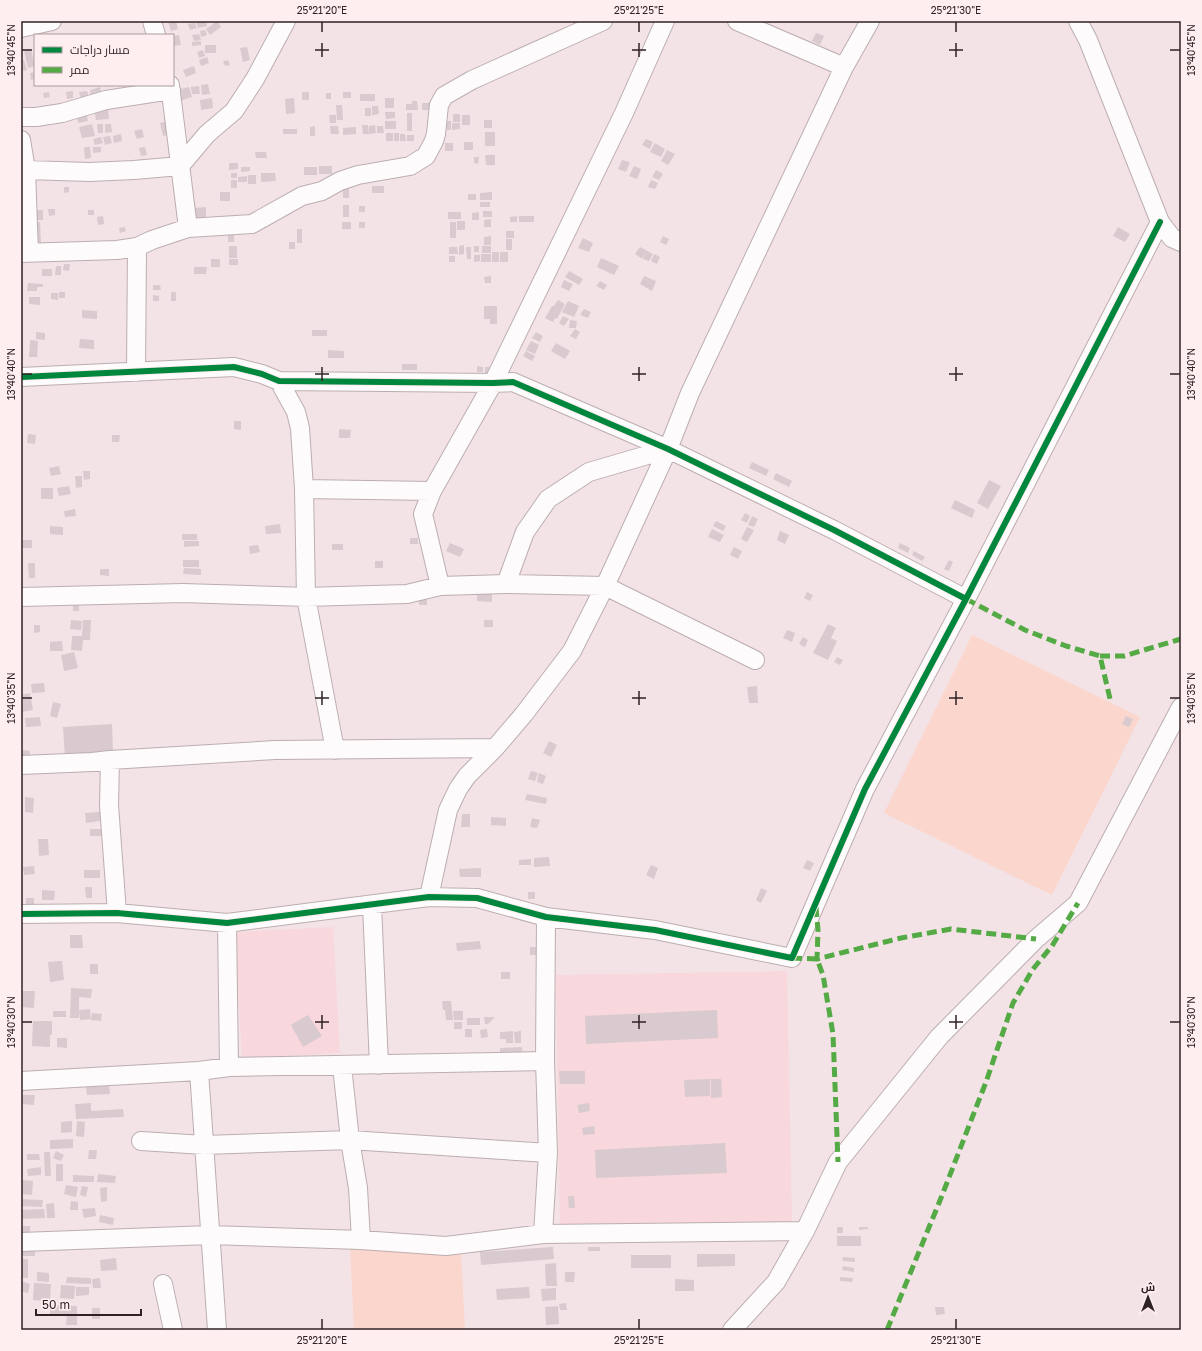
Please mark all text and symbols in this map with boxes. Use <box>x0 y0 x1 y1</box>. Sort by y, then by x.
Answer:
text: 25°21'20"E <box>297 4 347 16</box>
text: 25°21'25"E <box>614 4 664 16</box>
text: 25°21'30"E <box>931 4 981 16</box>
text: 13°40'45"N <box>5 24 17 76</box>
text: 13°40'45"N <box>1185 24 1197 76</box>
legend <box>34 34 174 86</box>
text: مسار دراجات <box>70 42 130 57</box>
text: ممر <box>69 62 89 77</box>
text: 13°40'40"N <box>5 348 17 400</box>
text: 13°40'40"N <box>1185 348 1197 400</box>
text: 13°40'35"N <box>5 672 17 724</box>
text: 13°40'35"N <box>1185 672 1197 724</box>
text: 13°40'30"N <box>5 996 17 1048</box>
text: 13°40'30"N <box>1185 996 1197 1048</box>
north arrow <box>1128 1277 1168 1317</box>
text: ش <box>1141 1280 1155 1294</box>
scale bar <box>36 1291 141 1317</box>
text: 50 m <box>42 1297 70 1312</box>
text: 25°21'20"E <box>297 1334 347 1346</box>
text: 25°21'25"E <box>614 1334 664 1346</box>
text: 25°21'30"E <box>931 1334 981 1346</box>

